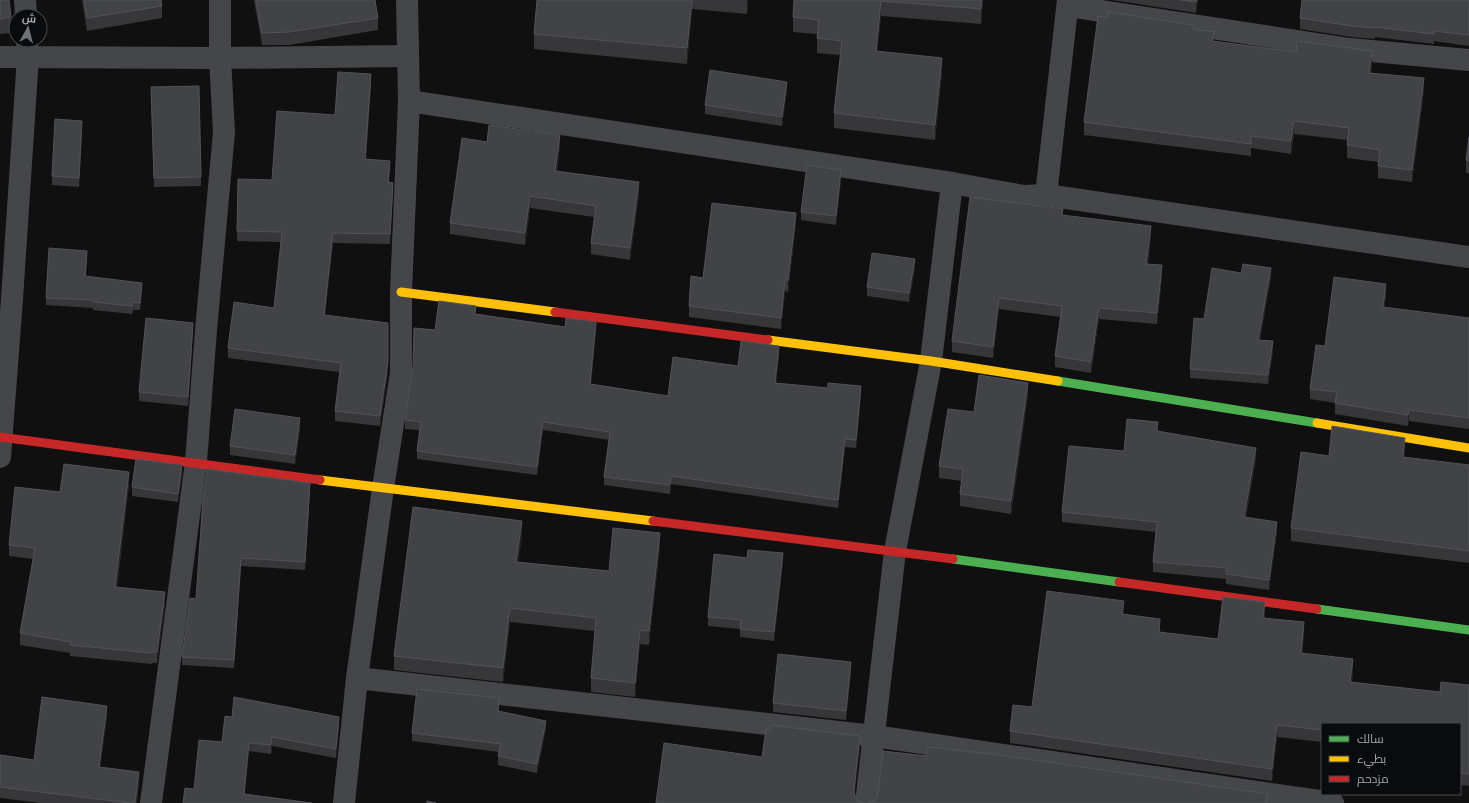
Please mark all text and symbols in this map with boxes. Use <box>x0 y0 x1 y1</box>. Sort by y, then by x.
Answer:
north arrow <box>8 8 48 48</box>
text: ش <box>21 11 37 26</box>
legend <box>1321 723 1461 795</box>
text: سالك <box>1357 732 1384 746</box>
text: بطيء <box>1357 752 1386 769</box>
text: مزدحم <box>1357 772 1389 787</box>

